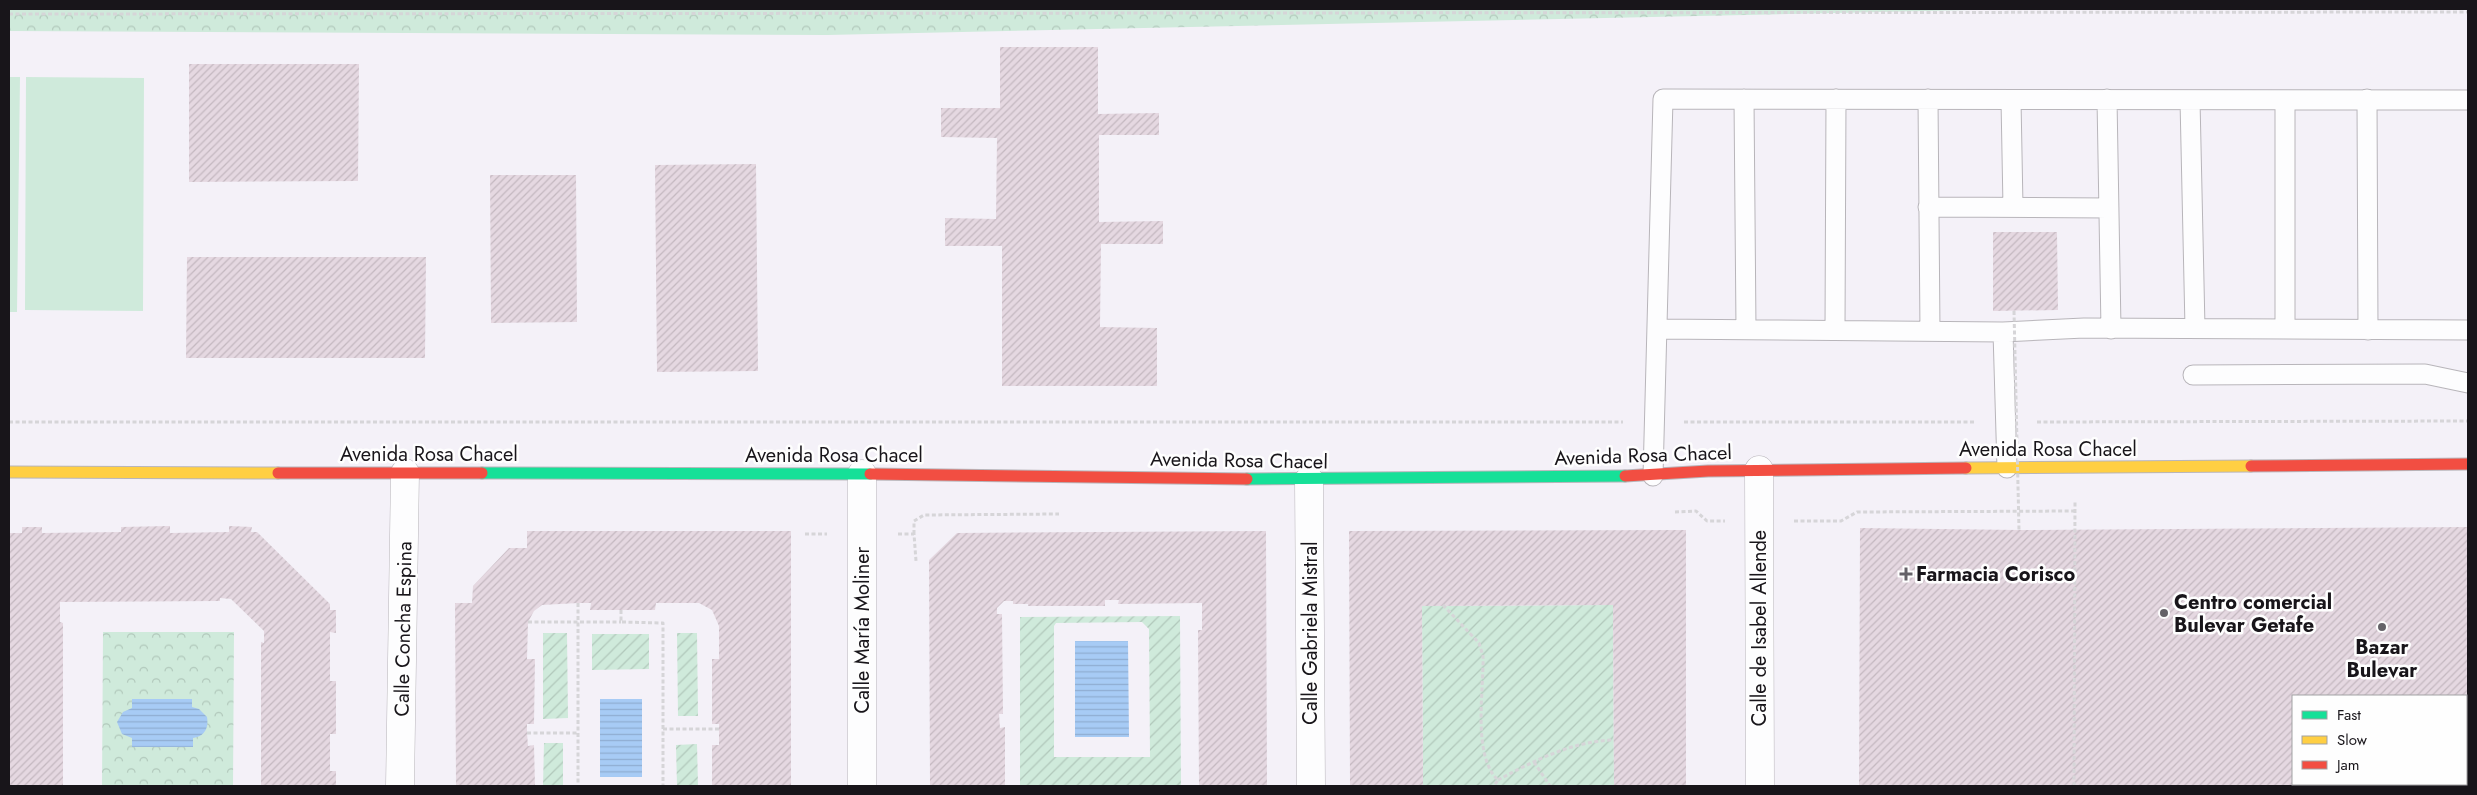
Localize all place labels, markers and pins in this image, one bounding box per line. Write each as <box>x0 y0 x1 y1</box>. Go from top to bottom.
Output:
place label: Farmacia Corisco <box>1916 560 2075 589</box>
marker: Farmacia Corisco <box>1900 568 1912 580</box>
place label: Centro comercial Bulevar Getafe <box>2174 588 2332 640</box>
marker: Centro comercial Bulevar Getafe <box>2158 607 2170 619</box>
marker: Bazar Bulevar <box>2376 621 2388 633</box>
place label: Bazar Bulevar <box>2347 633 2418 685</box>

